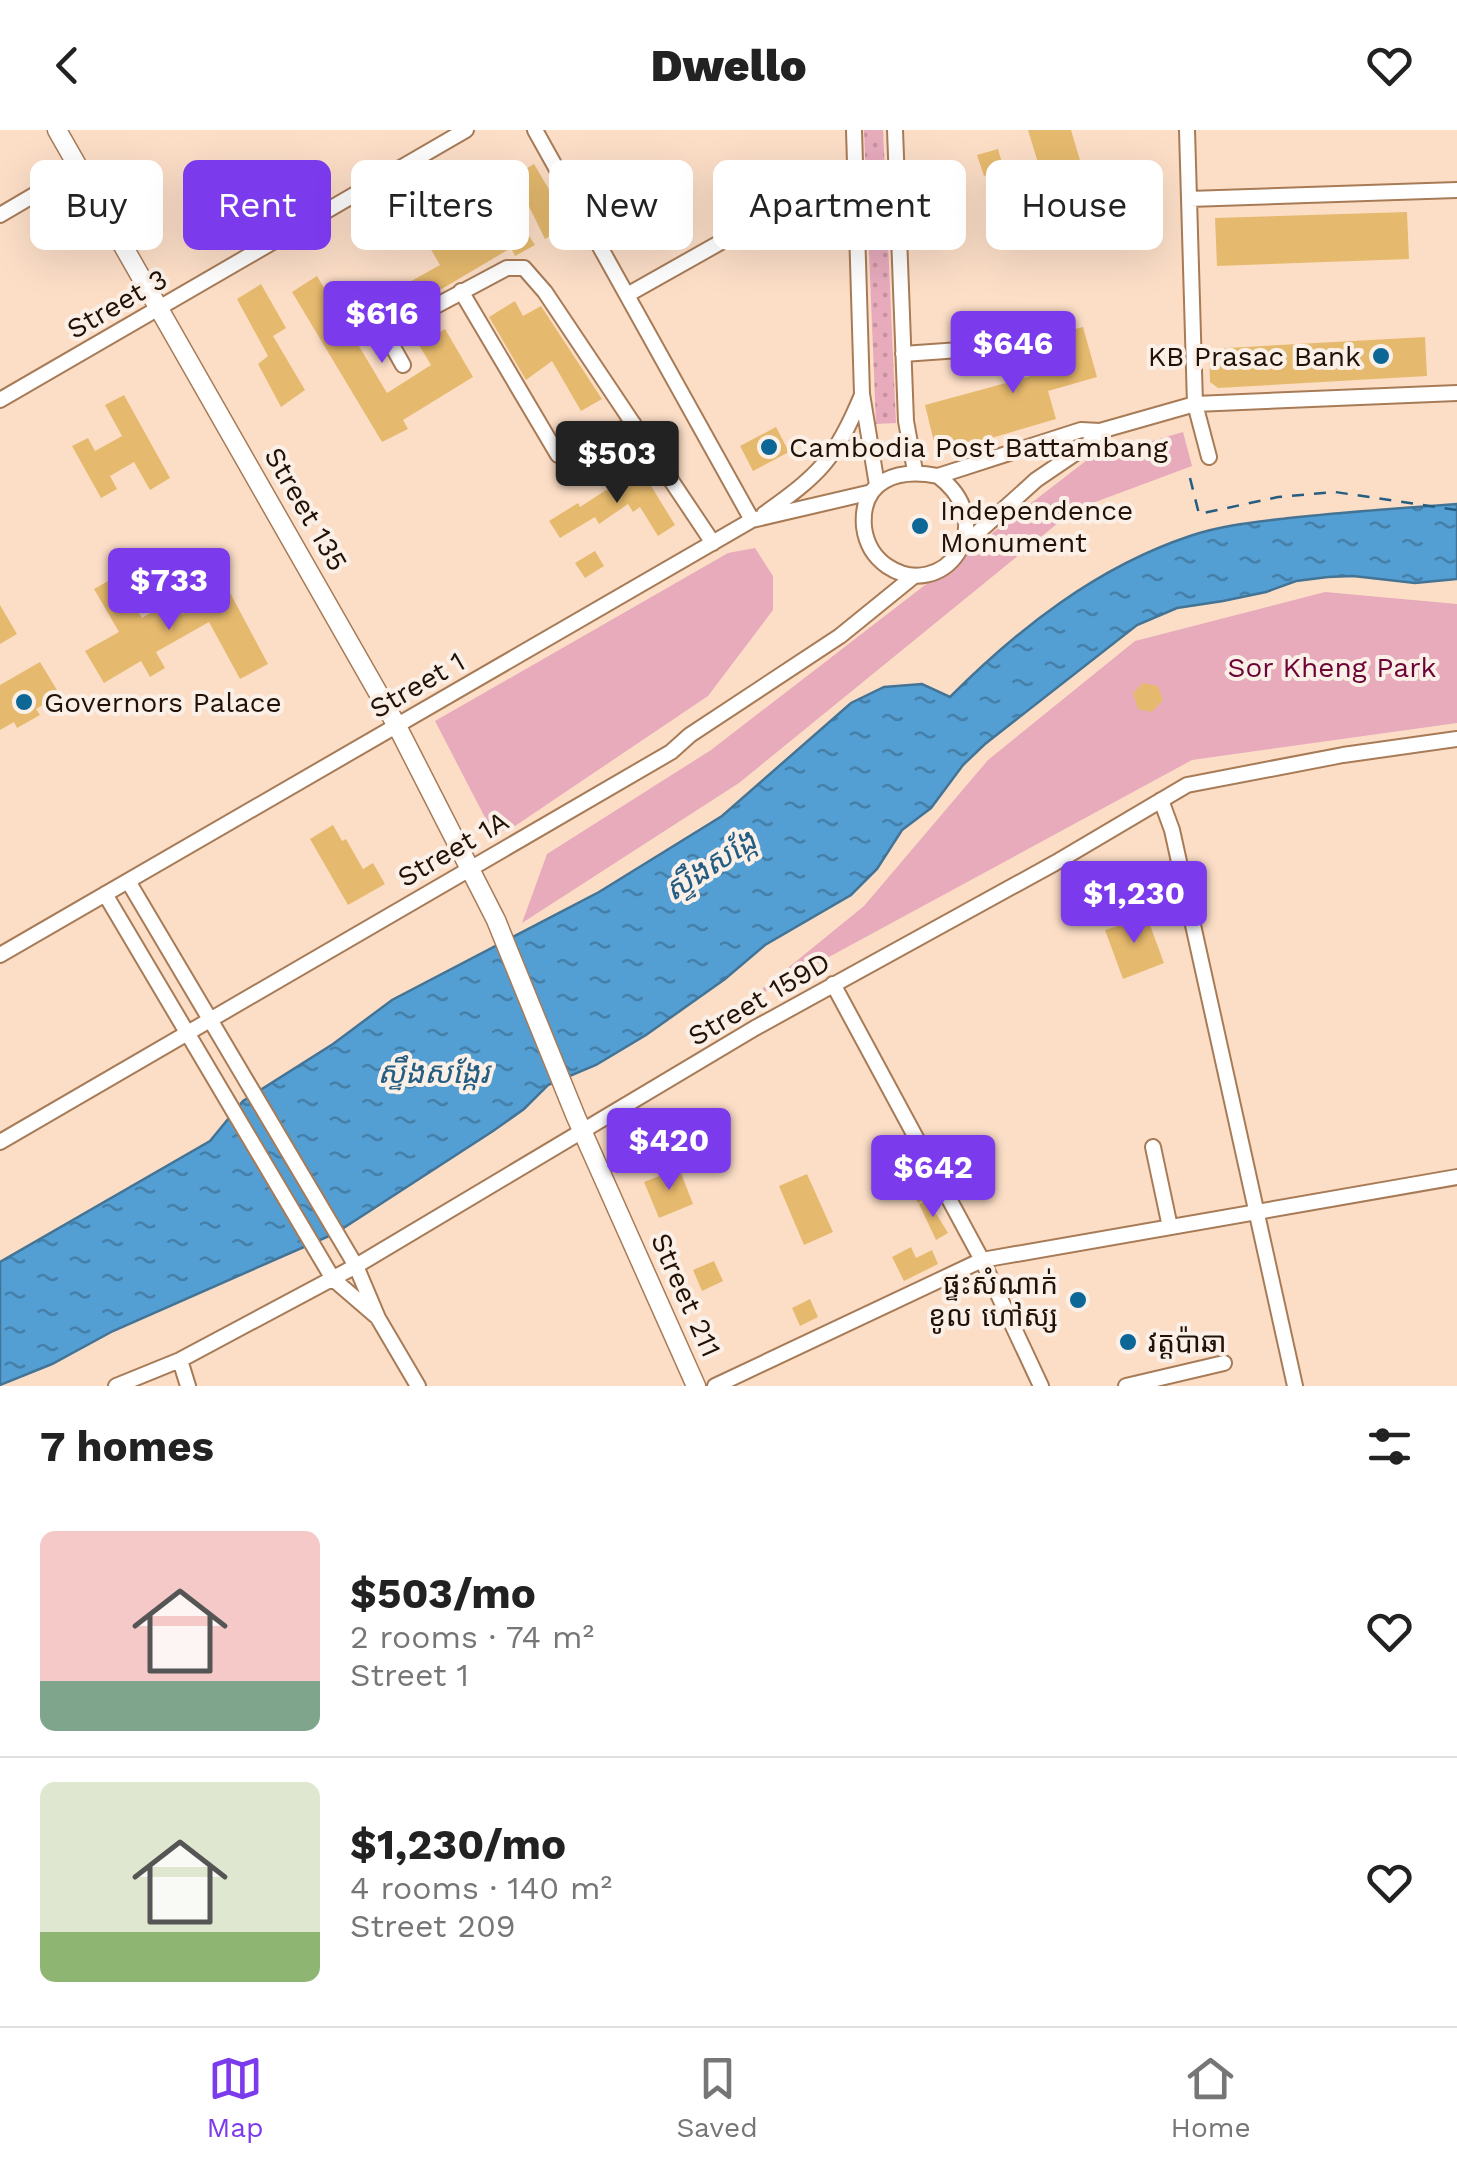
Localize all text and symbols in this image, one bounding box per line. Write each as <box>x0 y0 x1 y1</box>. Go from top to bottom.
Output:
icon: back <box>40 38 95 93</box>
icon: heart <box>1362 38 1417 93</box>
text: Dwello <box>650 39 807 92</box>
chip: Buy <box>30 160 163 250</box>
chip: Rent <box>183 160 331 250</box>
chip: Filters <box>351 160 529 250</box>
chip: New <box>549 160 693 250</box>
chip: Apartment <box>713 160 966 250</box>
chip: House <box>986 160 1163 250</box>
street label: Street 3 <box>61 262 173 346</box>
pin: $616 <box>323 281 441 366</box>
text: $616 <box>345 294 419 332</box>
pin: $646 <box>954 311 1072 396</box>
text: $646 <box>973 324 1053 362</box>
place label: KB Prasac Bank <box>1148 340 1361 373</box>
marker: KB Prasac Bank <box>1370 345 1392 367</box>
pin: $503 <box>558 421 676 506</box>
place label: Cambodia Post Battambang <box>789 431 1168 464</box>
text: $503 <box>578 434 656 472</box>
marker: Cambodia Post Battambang <box>758 436 780 458</box>
street label: Street 135 <box>258 442 354 576</box>
place label: Independence Monument <box>940 494 1133 559</box>
marker: Independence Monument <box>909 515 931 537</box>
pin: $733 <box>110 548 228 633</box>
text: $733 <box>130 561 208 599</box>
street label: Street 1 <box>364 645 470 725</box>
park label: Sor Kheng Park <box>1228 651 1437 684</box>
place label: Governors Palace <box>44 686 282 719</box>
marker: Governors Palace <box>13 691 35 713</box>
street label: Street 1A <box>392 804 514 894</box>
water label: ស្ទឹងសង្កែ <box>658 822 763 909</box>
pin: $1,230 <box>1053 861 1215 946</box>
text: $1,230 <box>1083 874 1185 912</box>
street label: Street 159D <box>682 945 836 1053</box>
water label: ស្ទឹងសង្កែរ <box>377 1055 492 1091</box>
pin: $420 <box>610 1108 728 1193</box>
text: $420 <box>629 1121 709 1159</box>
pin: $642 <box>874 1135 992 1220</box>
text: $642 <box>893 1148 973 1186</box>
street label: Street 211 <box>644 1228 728 1362</box>
place label: ផ្ទះសំណាក់ ខូល ហៅស្ស <box>928 1267 1058 1333</box>
marker: ផ្ទះសំណាក់ ខូល ហៅស្ស <box>1067 1289 1089 1311</box>
place label: វត្តប៉ាឆា <box>1148 1326 1227 1359</box>
marker: វត្តប៉ាឆា <box>1117 1331 1139 1353</box>
icon: filters <box>1362 1419 1417 1474</box>
text: 7 homes <box>40 1422 214 1471</box>
text: $503/mo <box>350 1569 536 1618</box>
icon: home <box>120 1571 240 1691</box>
icon: heart <box>1362 1604 1417 1659</box>
text: 2 rooms · 74 m² <box>350 1618 594 1656</box>
text: Street 1 <box>350 1656 469 1694</box>
text: $1,230/mo <box>350 1820 566 1869</box>
icon: home <box>120 1822 240 1942</box>
icon: heart <box>1362 1855 1417 1910</box>
text: 4 rooms · 140 m² <box>350 1869 612 1907</box>
text: Street 209 <box>350 1907 516 1945</box>
tab: Map <box>206 2051 264 2144</box>
tab: Saved <box>676 2051 758 2144</box>
tab: Home <box>1171 2051 1251 2144</box>

